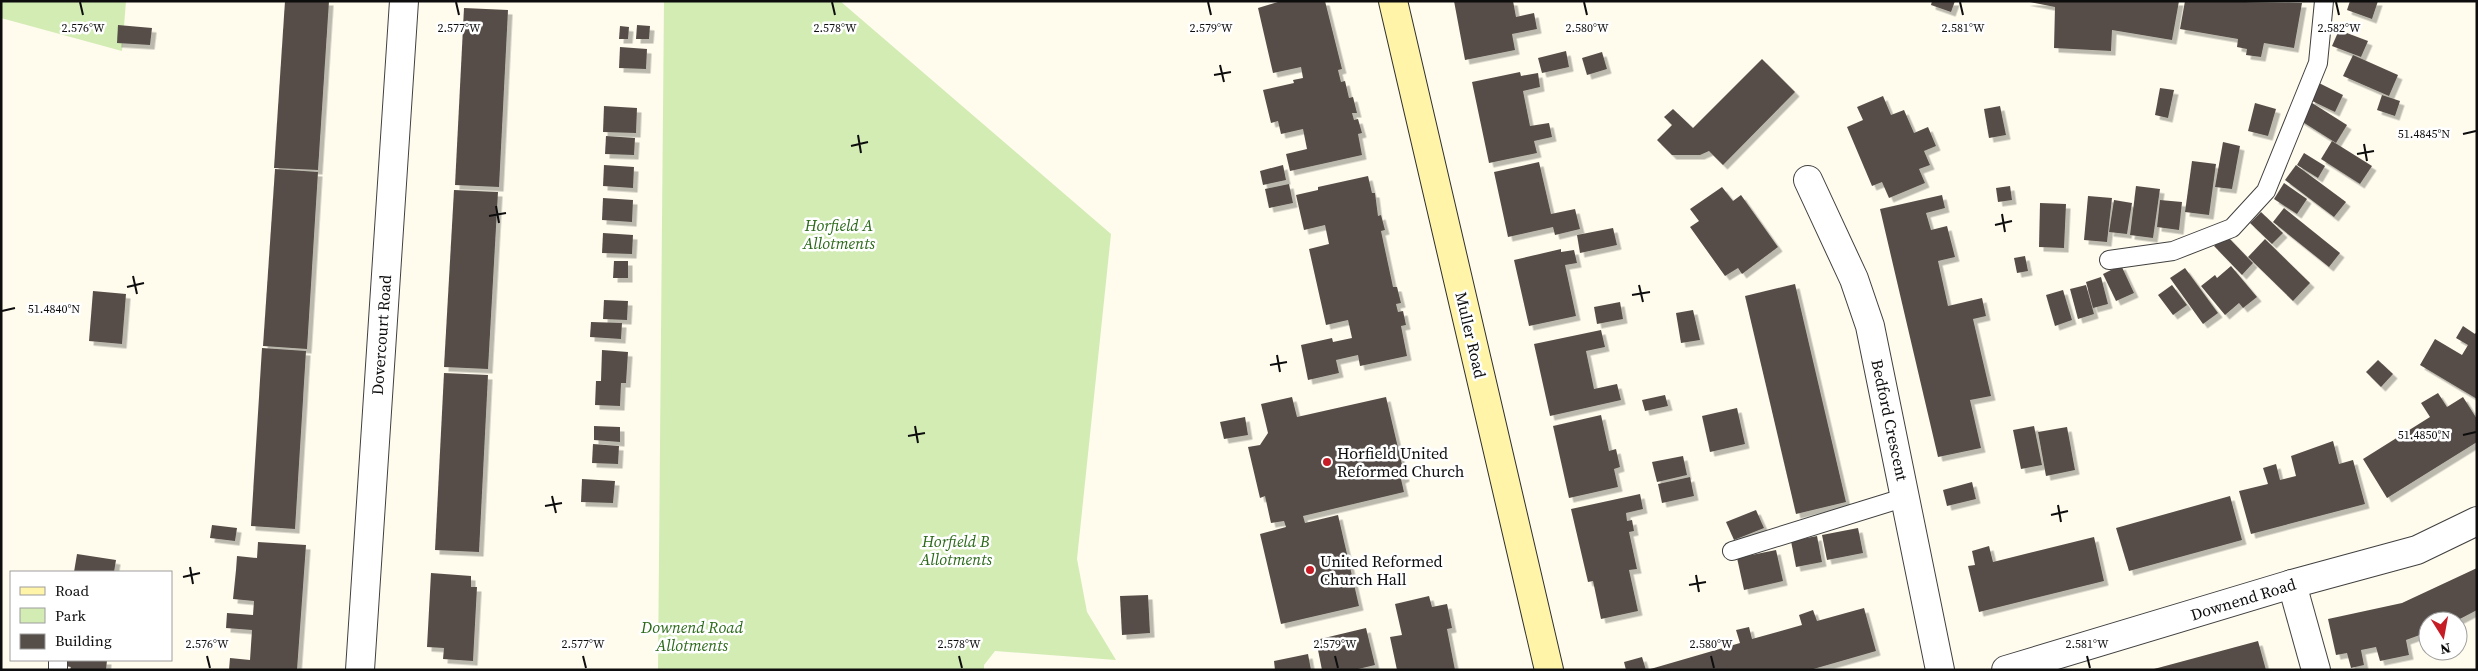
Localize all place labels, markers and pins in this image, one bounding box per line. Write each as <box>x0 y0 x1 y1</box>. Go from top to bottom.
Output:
place label: Horfield United Reformed Church <box>1337 442 1465 482</box>
marker: Horfield United Reformed Church <box>1321 456 1333 468</box>
place label: United Reformed Church Hall <box>1320 550 1443 590</box>
marker: United Reformed Church Hall <box>1304 564 1316 576</box>

